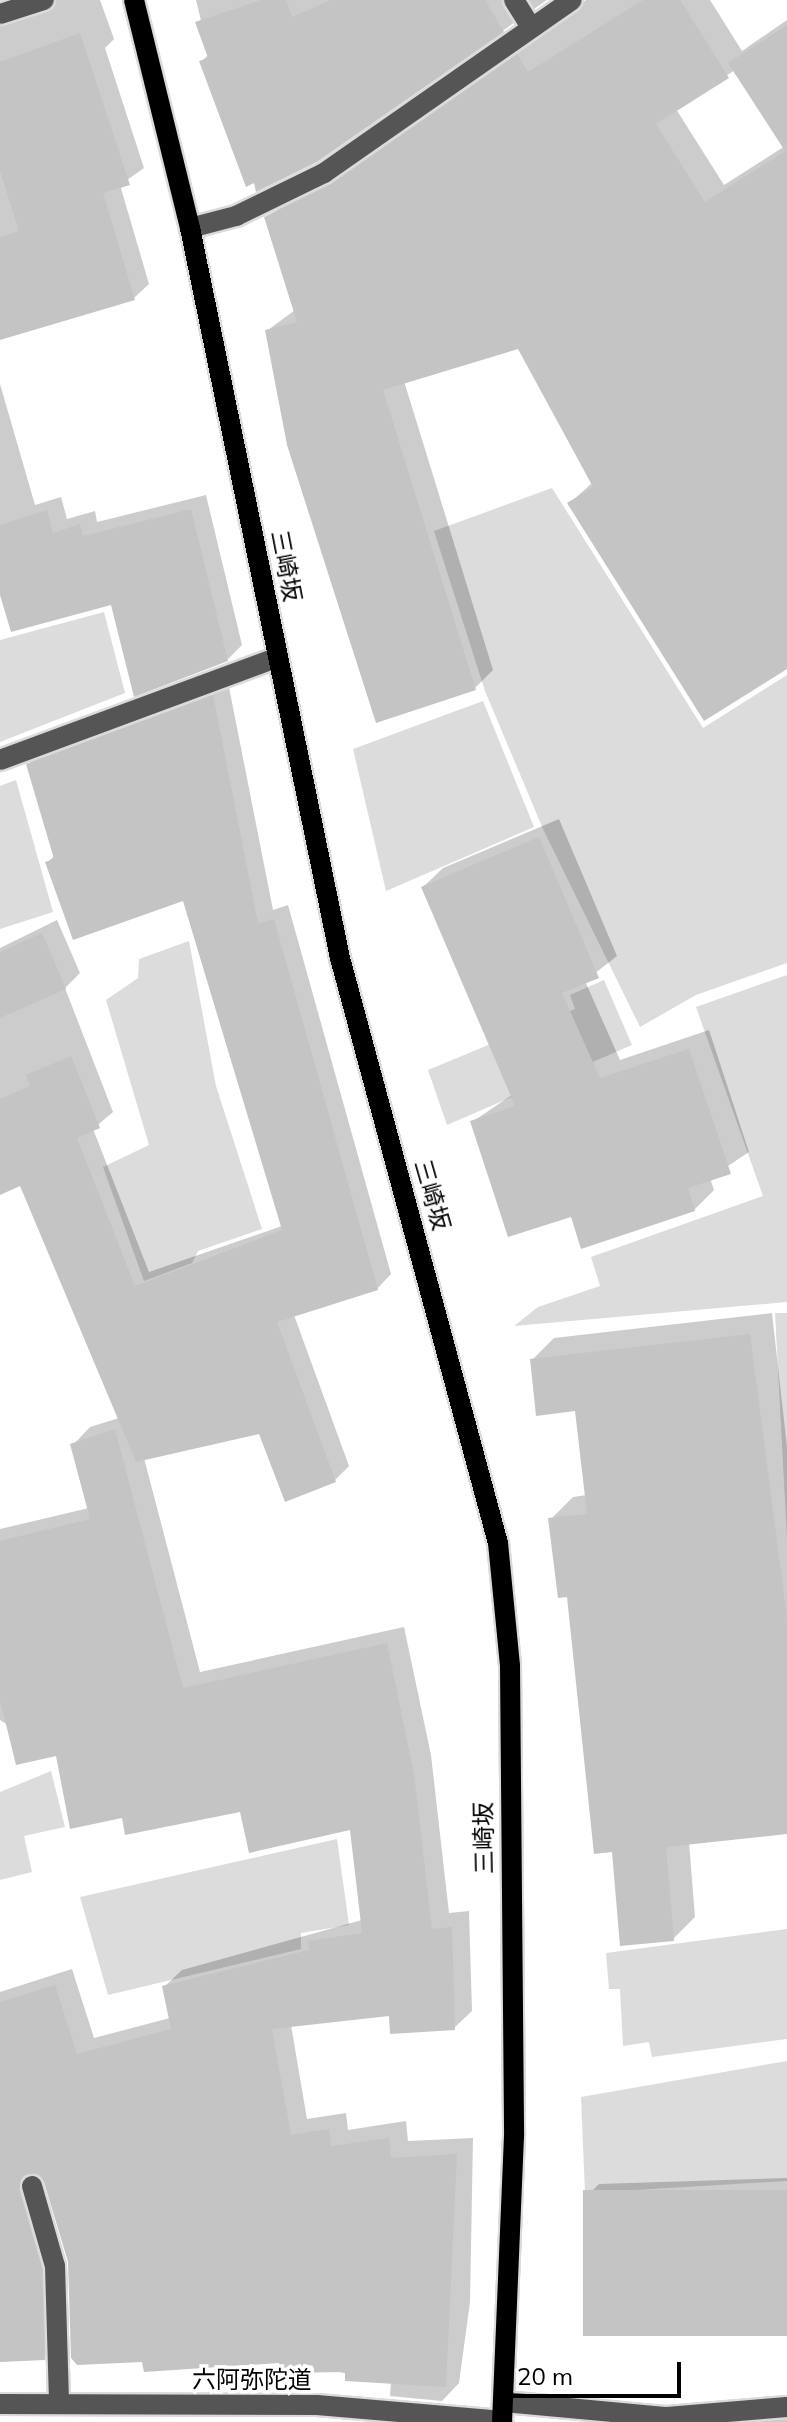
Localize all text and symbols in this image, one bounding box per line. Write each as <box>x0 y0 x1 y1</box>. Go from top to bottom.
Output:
street label: 三崎坂 <box>265 528 307 604</box>
street label: 三崎坂 <box>408 1156 456 1234</box>
street label: 三崎坂 <box>469 1802 499 1874</box>
scale bar <box>507 2346 685 2396</box>
text: 20 m <box>517 2361 573 2391</box>
street label: 六阿弥陀道 <box>192 2366 312 2394</box>

